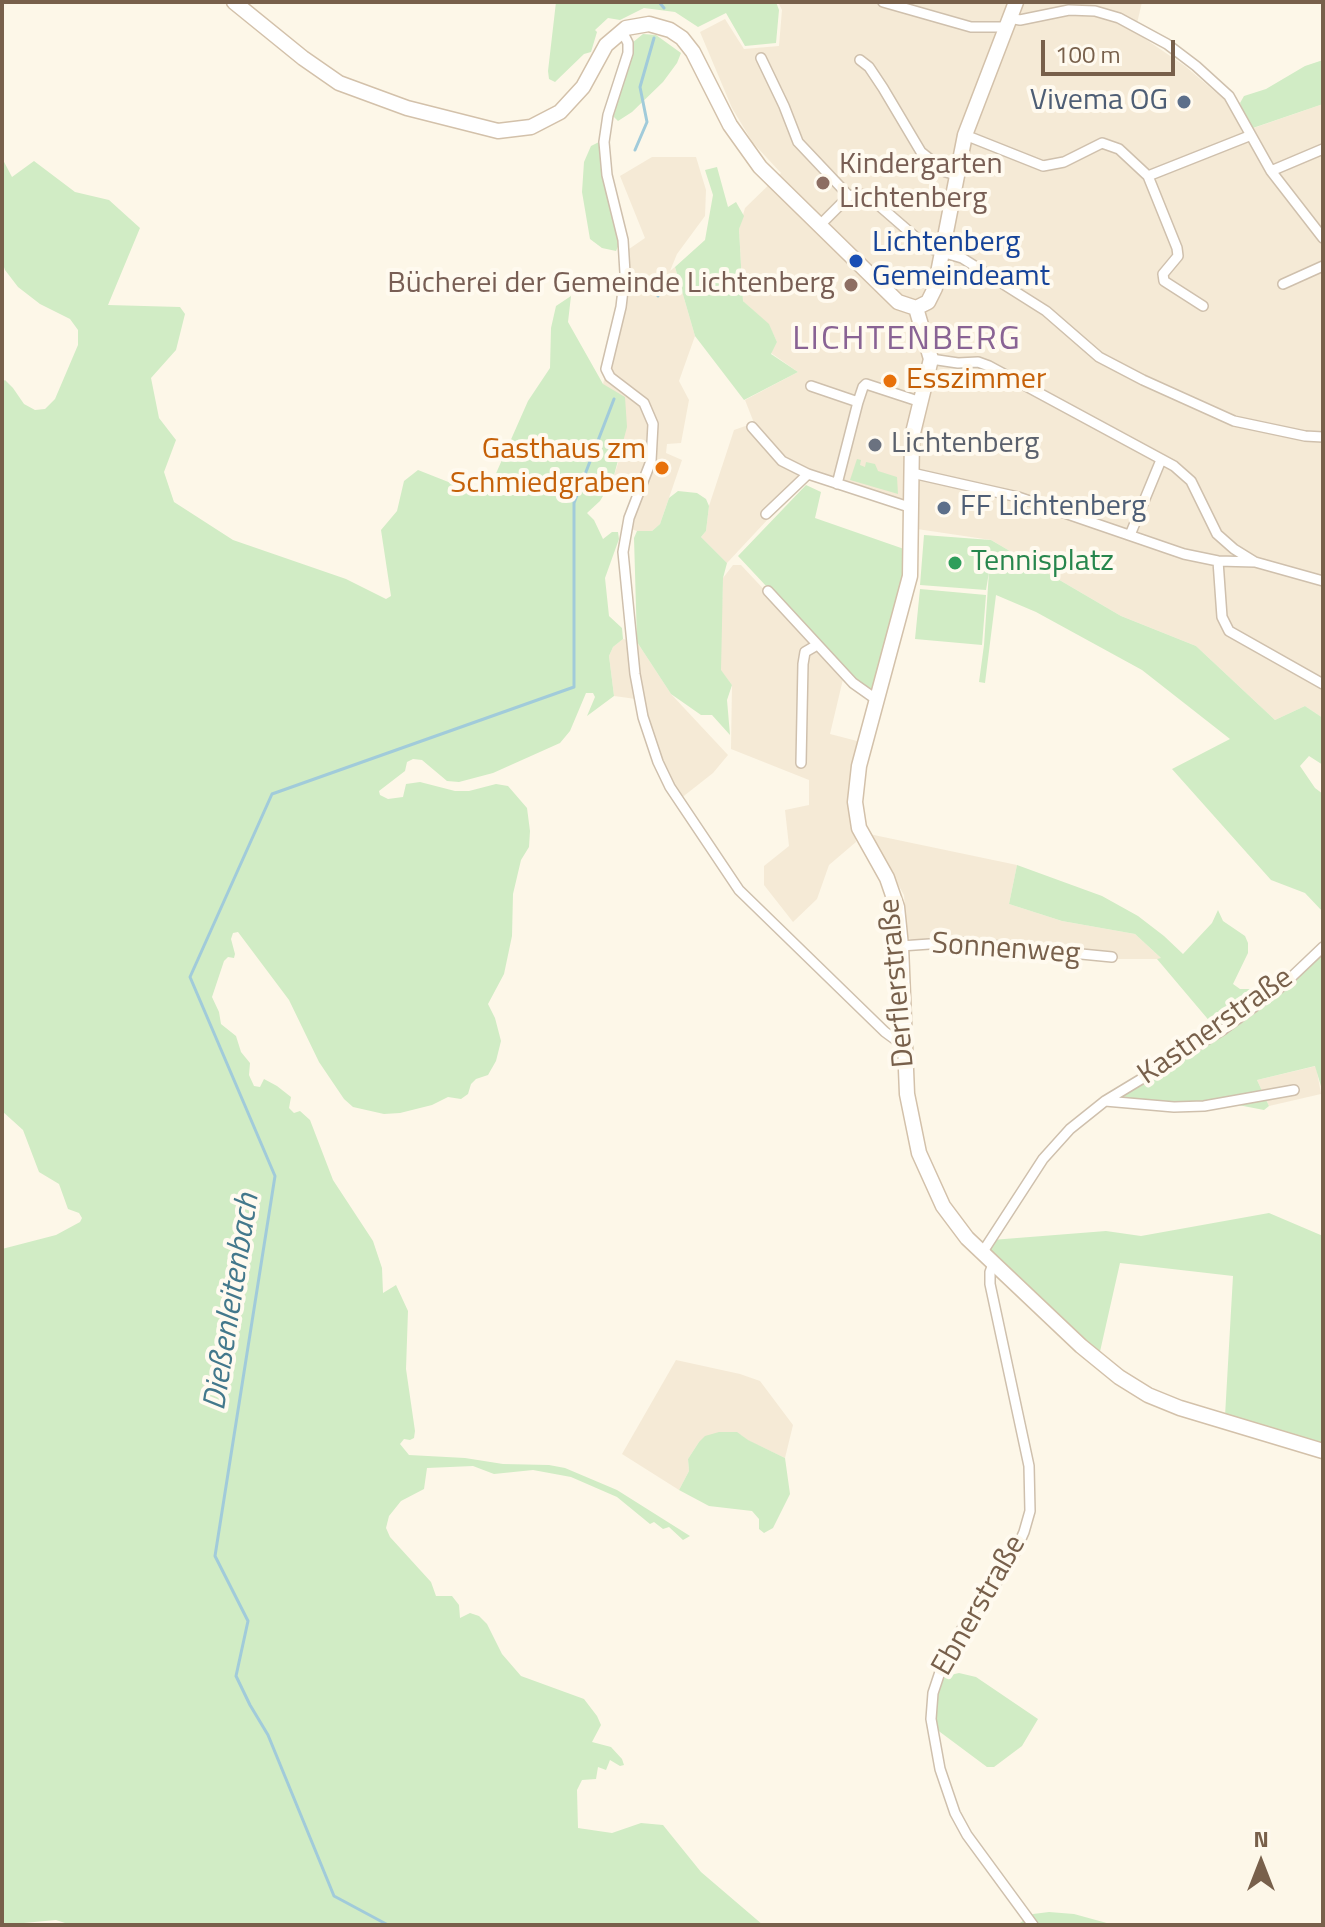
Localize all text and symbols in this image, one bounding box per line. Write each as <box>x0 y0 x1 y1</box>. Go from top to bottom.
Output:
scale bar <box>1045 24 1179 74</box>
text: 100 m <box>1055 36 1121 72</box>
place label: Vivema OG <box>1030 84 1168 120</box>
marker: Vivema OG <box>1175 93 1193 111</box>
place label: Kindergarten Lichtenberg <box>839 148 1003 218</box>
marker: Kindergarten Lichtenberg <box>814 174 832 192</box>
place label: Lichtenberg Gemeindeamt <box>872 226 1050 296</box>
marker: Lichtenberg Gemeindeamt <box>847 252 865 270</box>
place label: Bücherei der Gemeinde Lichtenberg <box>387 267 835 303</box>
marker: Bücherei der Gemeinde Lichtenberg <box>842 276 860 294</box>
district label: LICHTENBERG <box>792 321 1022 361</box>
place label: Esszimmer <box>906 363 1046 399</box>
marker: Esszimmer <box>881 372 899 390</box>
place label: Lichtenberg <box>891 427 1039 463</box>
place label: Gasthaus zm Schmiedgraben <box>450 433 646 504</box>
marker: Lichtenberg <box>866 436 884 454</box>
marker: Gasthaus zm Schmiedgraben <box>653 459 671 477</box>
place label: FF Lichtenberg <box>960 490 1147 526</box>
marker: FF Lichtenberg <box>935 499 953 517</box>
place label: Tennisplatz <box>971 545 1114 581</box>
marker: Tennisplatz <box>946 554 964 572</box>
street label: Derflerstraße <box>873 897 923 1069</box>
street label: Sonnenweg <box>931 927 1081 973</box>
street label: Kastnerstraße <box>1132 960 1300 1094</box>
water label: Dießenleitenbach <box>197 1191 269 1413</box>
street label: Ebnerstraße <box>925 1529 1035 1683</box>
text: N <box>1253 1822 1269 1856</box>
north arrow <box>1221 1823 1301 1903</box>

